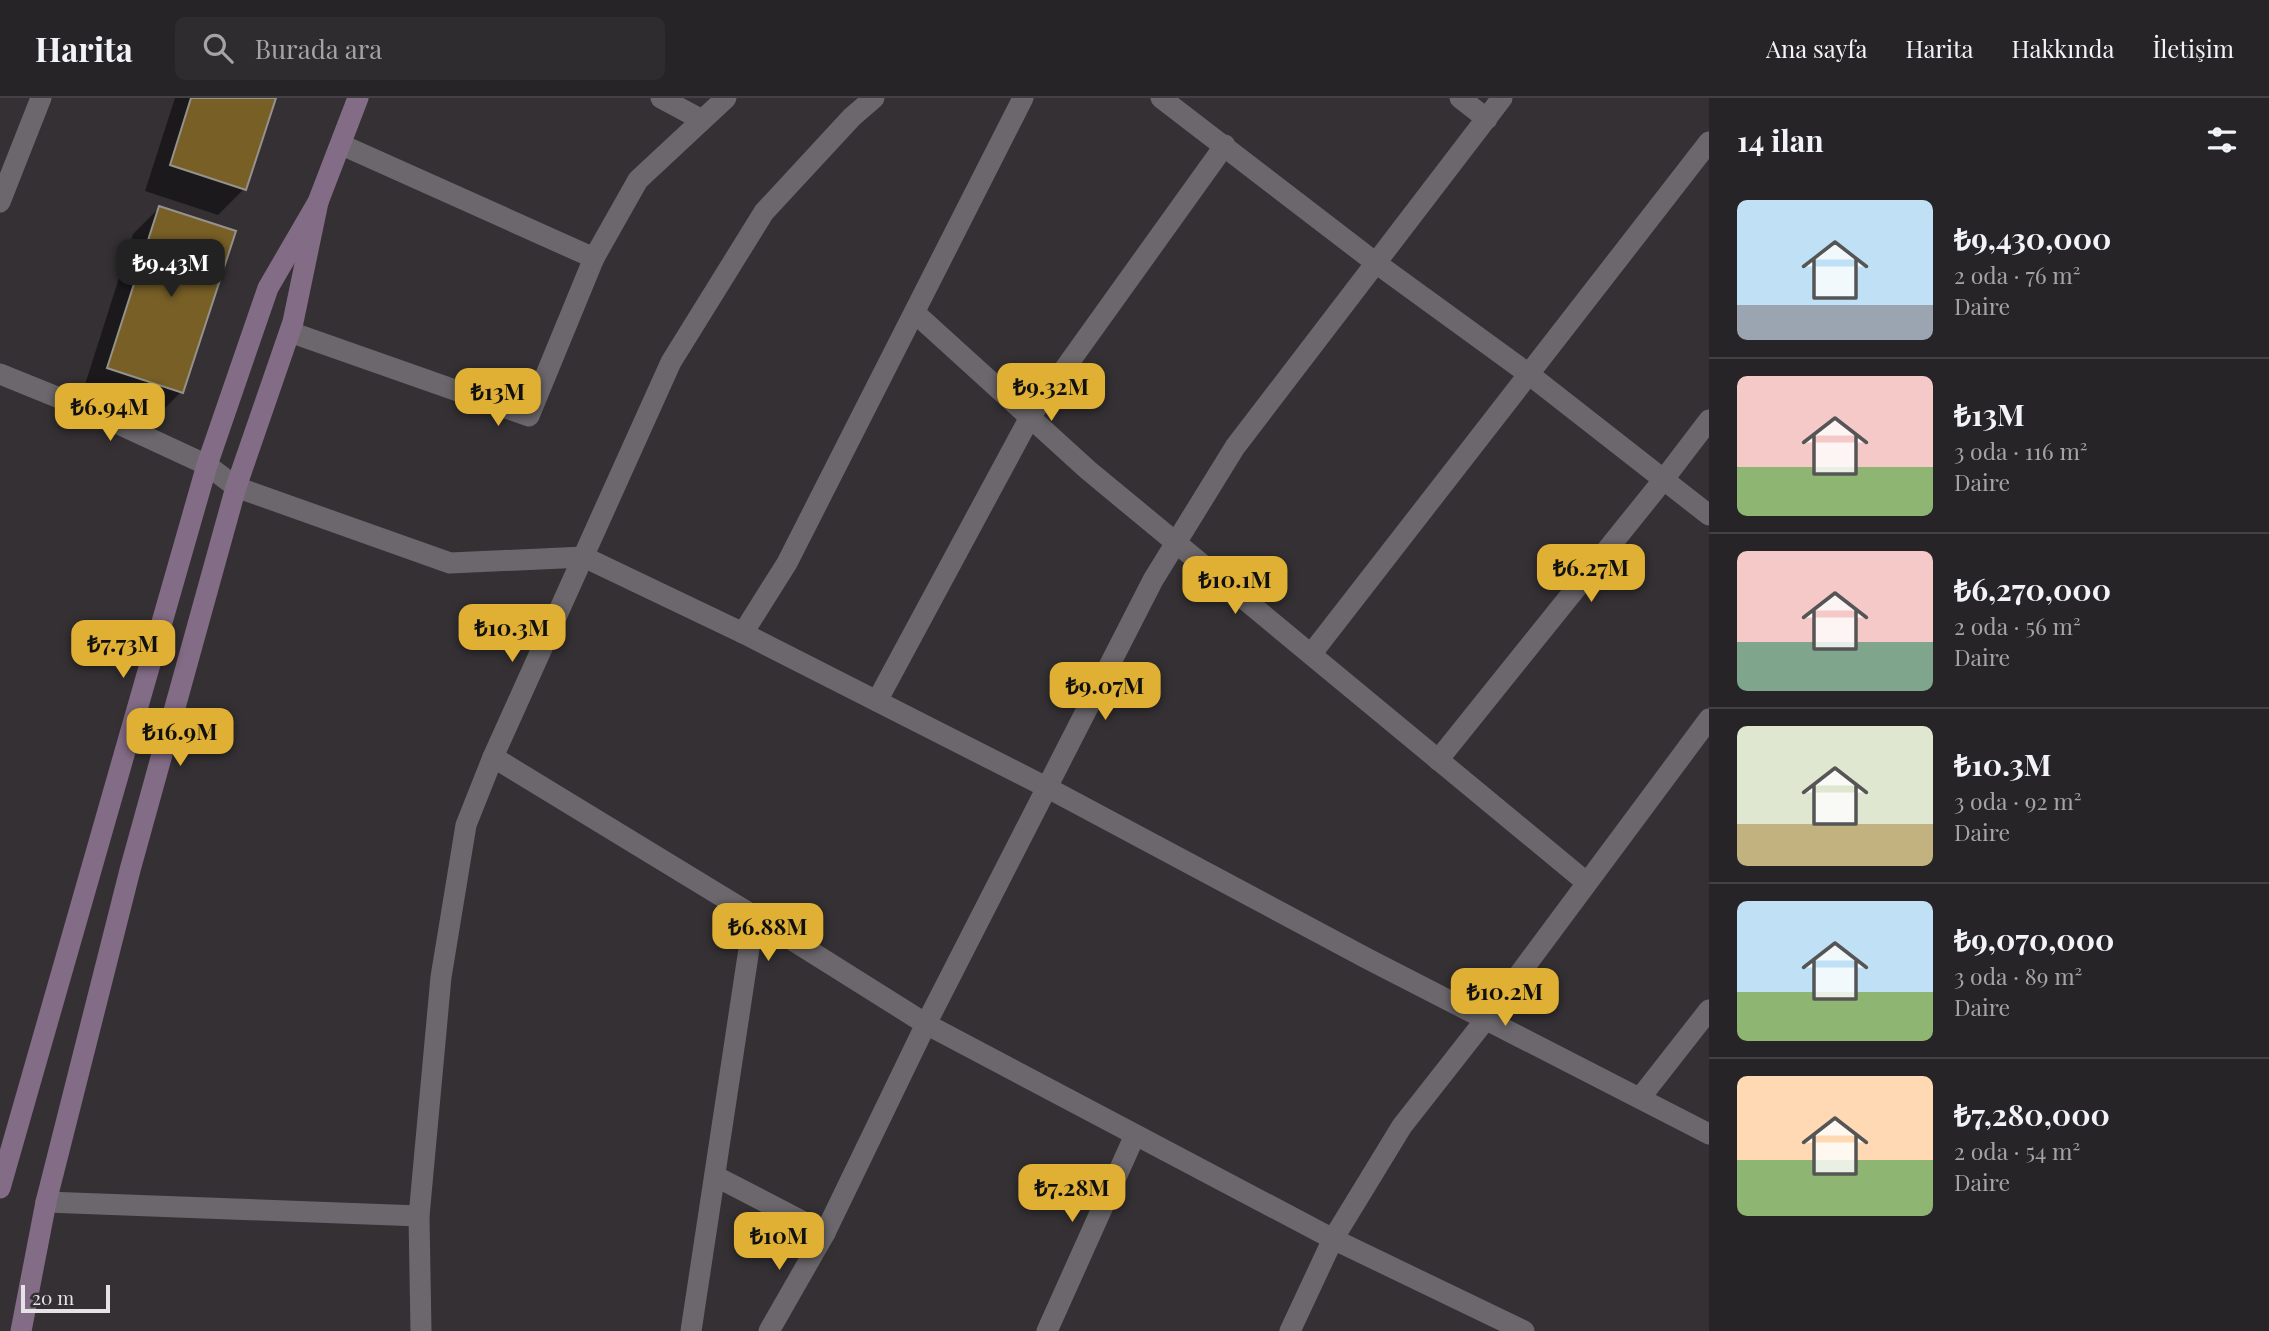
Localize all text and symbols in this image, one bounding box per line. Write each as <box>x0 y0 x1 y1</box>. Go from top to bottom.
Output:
search box <box>175 17 665 80</box>
text: Harita <box>35 26 133 70</box>
icon: search <box>199 29 237 67</box>
text: Burada ara <box>255 31 382 66</box>
text: Ana sayfa <box>1766 32 1867 64</box>
text: Harita <box>1905 32 1974 64</box>
text: Hakkında <box>2012 32 2114 64</box>
text: İletişim <box>2152 32 2234 64</box>
text: 14 ilan <box>1737 120 1824 160</box>
icon: filters <box>2203 121 2241 159</box>
text: ₺9,430,000 <box>1954 218 2111 258</box>
icon: home <box>1793 228 1877 312</box>
pin: ₺9.43M <box>114 240 228 299</box>
text: ₺9.43M <box>133 246 209 277</box>
text: 2 oda · 76 m² <box>1954 259 2081 290</box>
text: Daire <box>1954 290 2010 321</box>
pin: ₺9.32M <box>994 364 1108 423</box>
pin: ₺13M <box>457 368 539 428</box>
text: ₺9.32M <box>1013 370 1089 401</box>
text: ₺13M <box>471 375 525 406</box>
pin: ₺6.94M <box>53 384 167 443</box>
text: ₺6.94M <box>71 390 149 421</box>
text: ₺13M <box>1954 394 2025 434</box>
icon: home <box>1793 404 1877 488</box>
text: 3 oda · 116 m² <box>1954 435 2088 466</box>
text: Daire <box>1954 466 2010 497</box>
pin: ₺6.27M <box>1534 545 1648 604</box>
text: ₺6.27M <box>1553 551 1629 582</box>
pin: ₺10.1M <box>1178 556 1292 616</box>
text: ₺10.1M <box>1198 563 1272 594</box>
text: ₺6,270,000 <box>1954 569 2111 609</box>
icon: home <box>1793 579 1877 663</box>
pin: ₺10.3M <box>455 604 569 664</box>
text: 2 oda · 56 m² <box>1954 610 2081 641</box>
text: ₺10.3M <box>475 611 549 642</box>
pin: ₺7.73M <box>66 620 180 680</box>
text: ₺7.73M <box>87 627 159 658</box>
text: Daire <box>1954 641 2010 672</box>
pin: ₺9.07M <box>1048 662 1162 722</box>
text: ₺9.07M <box>1066 669 1144 700</box>
pin: ₺16.9M <box>123 708 237 768</box>
text: ₺16.9M <box>143 715 217 746</box>
text: ₺10.3M <box>1954 744 2052 784</box>
icon: home <box>1793 754 1877 838</box>
text: 3 oda · 92 m² <box>1954 785 2081 816</box>
text: Daire <box>1954 816 2010 847</box>
pin: ₺6.88M <box>711 904 825 963</box>
text: ₺6.88M <box>728 910 808 941</box>
text: ₺9,070,000 <box>1954 919 2114 959</box>
icon: home <box>1793 929 1877 1013</box>
text: 3 oda · 89 m² <box>1954 960 2082 991</box>
pin: ₺10.2M <box>1448 968 1562 1028</box>
text: ₺10.2M <box>1467 975 1543 1006</box>
text: Daire <box>1954 991 2010 1022</box>
text: ₺7,280,000 <box>1954 1094 2110 1134</box>
icon: home <box>1793 1104 1877 1188</box>
text: 2 oda · 54 m² <box>1954 1135 2080 1166</box>
pin: ₺7.28M <box>1015 1164 1129 1224</box>
text: Daire <box>1954 1166 2010 1197</box>
text: ₺7.28M <box>1034 1171 1110 1202</box>
pin: ₺10M <box>738 1212 820 1272</box>
text: ₺10M <box>750 1219 808 1250</box>
scale bar <box>21 1282 110 1314</box>
text: 20 m <box>32 1284 74 1310</box>

